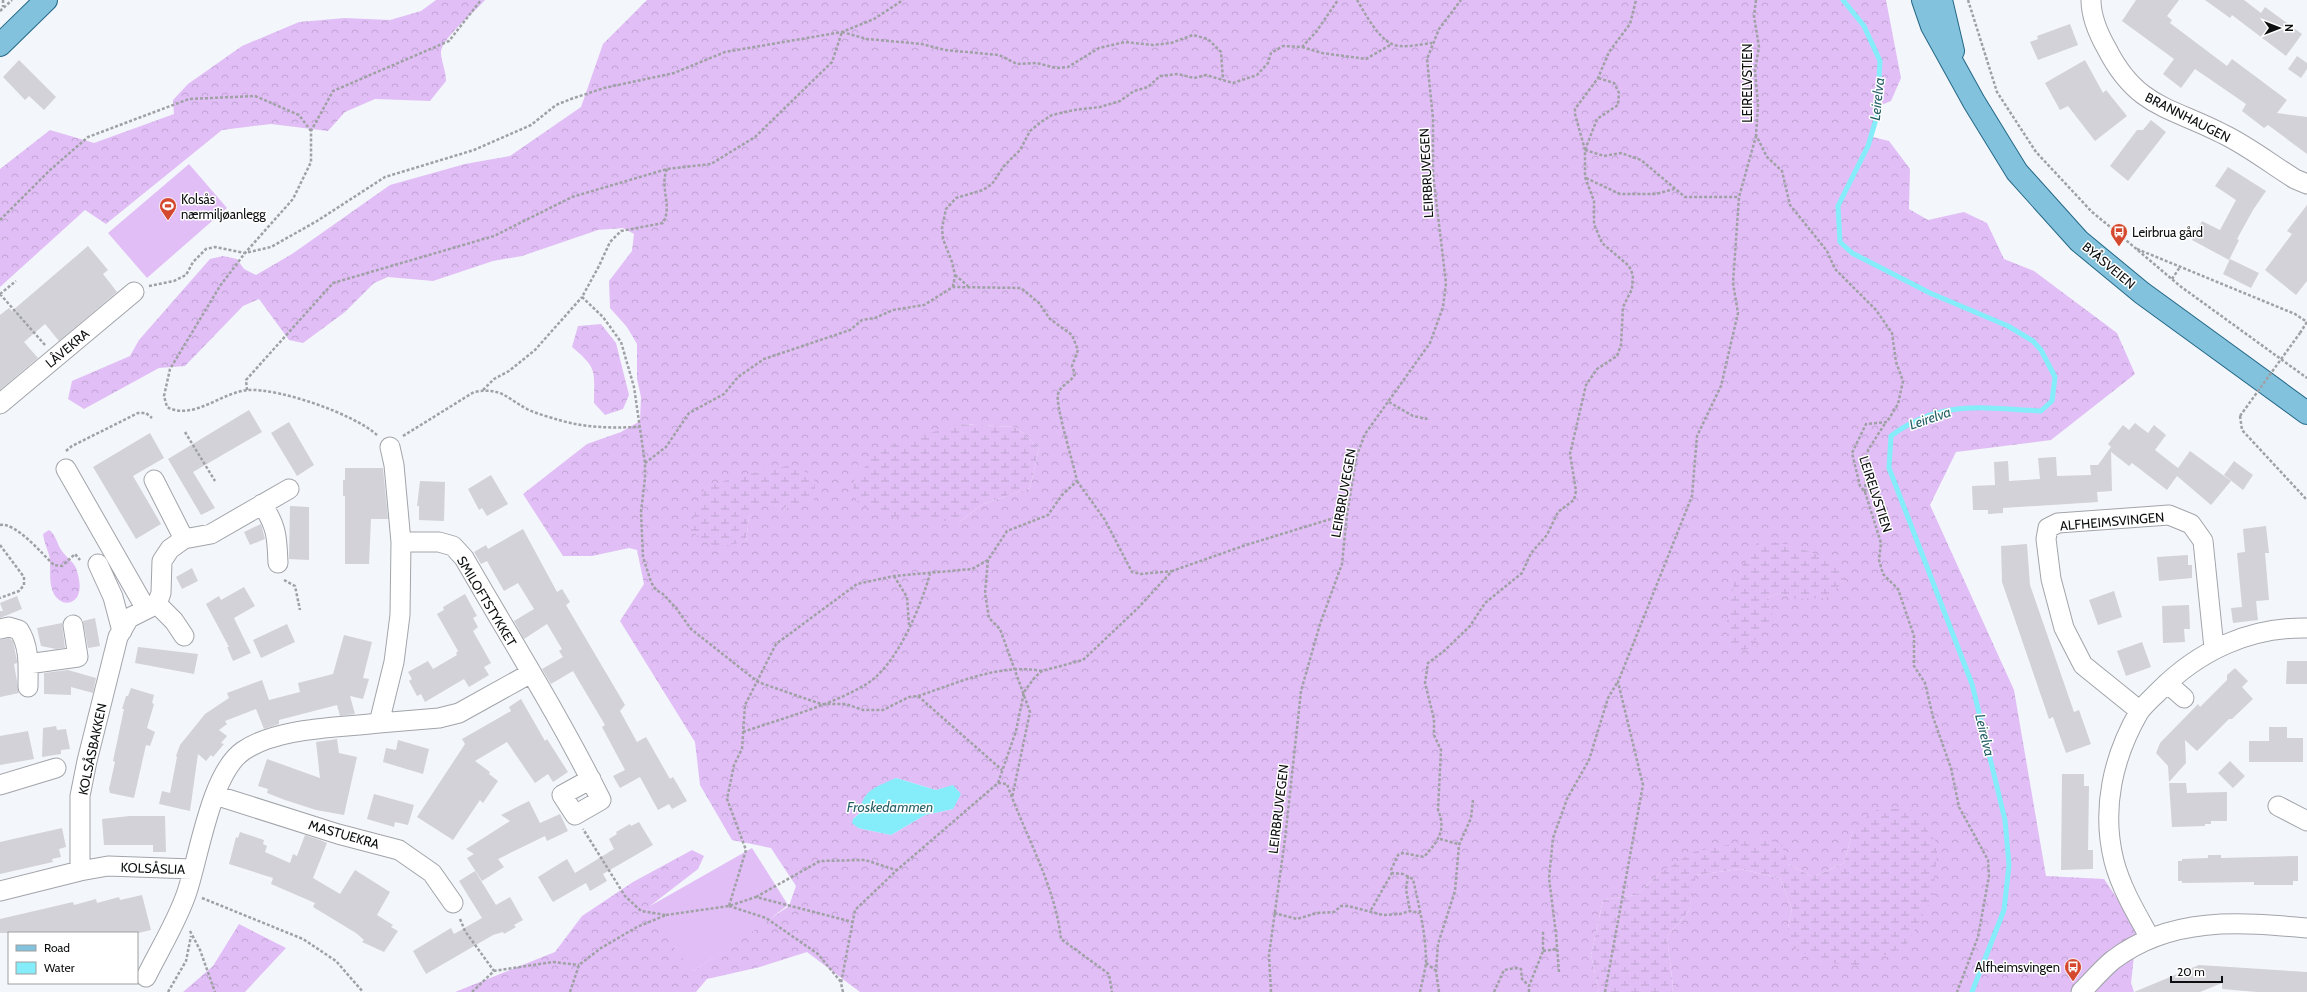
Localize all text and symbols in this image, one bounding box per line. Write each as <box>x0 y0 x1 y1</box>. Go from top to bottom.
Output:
north arrow <box>2259 8 2299 48</box>
text: N <box>2282 24 2296 32</box>
street label: LEIRELVSTIEN <box>1739 43 1755 123</box>
water label: Leirelva <box>1866 77 1888 121</box>
street label: BRANNHAUGEN <box>2143 89 2233 145</box>
street label: LEIRBRUVEGEN <box>1416 128 1436 218</box>
place label: Kolsås nærmiljøanlegg <box>181 191 266 223</box>
sports icon: Kolsås nærmiljøanlegg <box>158 196 178 221</box>
bus stop icon: Leirbrua gård <box>2109 222 2129 247</box>
place label: Leirbrua gård <box>2132 224 2203 240</box>
street label: BYÅSVEIEN <box>2079 237 2139 292</box>
street label: LÅVEKRA <box>41 324 92 371</box>
water label: Leirelva <box>1907 402 1953 434</box>
street label: LEIRBRUVEGEN <box>1327 447 1359 539</box>
street label: LEIRELVSTIEN <box>1856 454 1896 534</box>
street label: ALFHEIMSVINGEN <box>2059 508 2165 534</box>
street label: SMILOFTSTYKKET <box>454 553 520 649</box>
street label: KOLSÅSBAKKEN <box>73 701 110 796</box>
water label: Leirelva <box>1971 712 1999 758</box>
street label: LEIRBRUVEGEN <box>1265 763 1291 855</box>
water label: Froskedammen <box>847 798 933 816</box>
street label: MASTUEKRA <box>307 816 381 852</box>
street label: KOLSÅSLIA <box>120 858 186 877</box>
legend <box>8 932 138 984</box>
text: Road <box>44 940 70 955</box>
bus stop icon: Alfheimsvingen <box>2063 957 2083 982</box>
scale bar <box>2171 958 2222 984</box>
place label: Alfheimsvingen <box>1975 959 2060 975</box>
text: Water <box>44 960 75 975</box>
text: 20 m <box>2177 964 2205 979</box>

